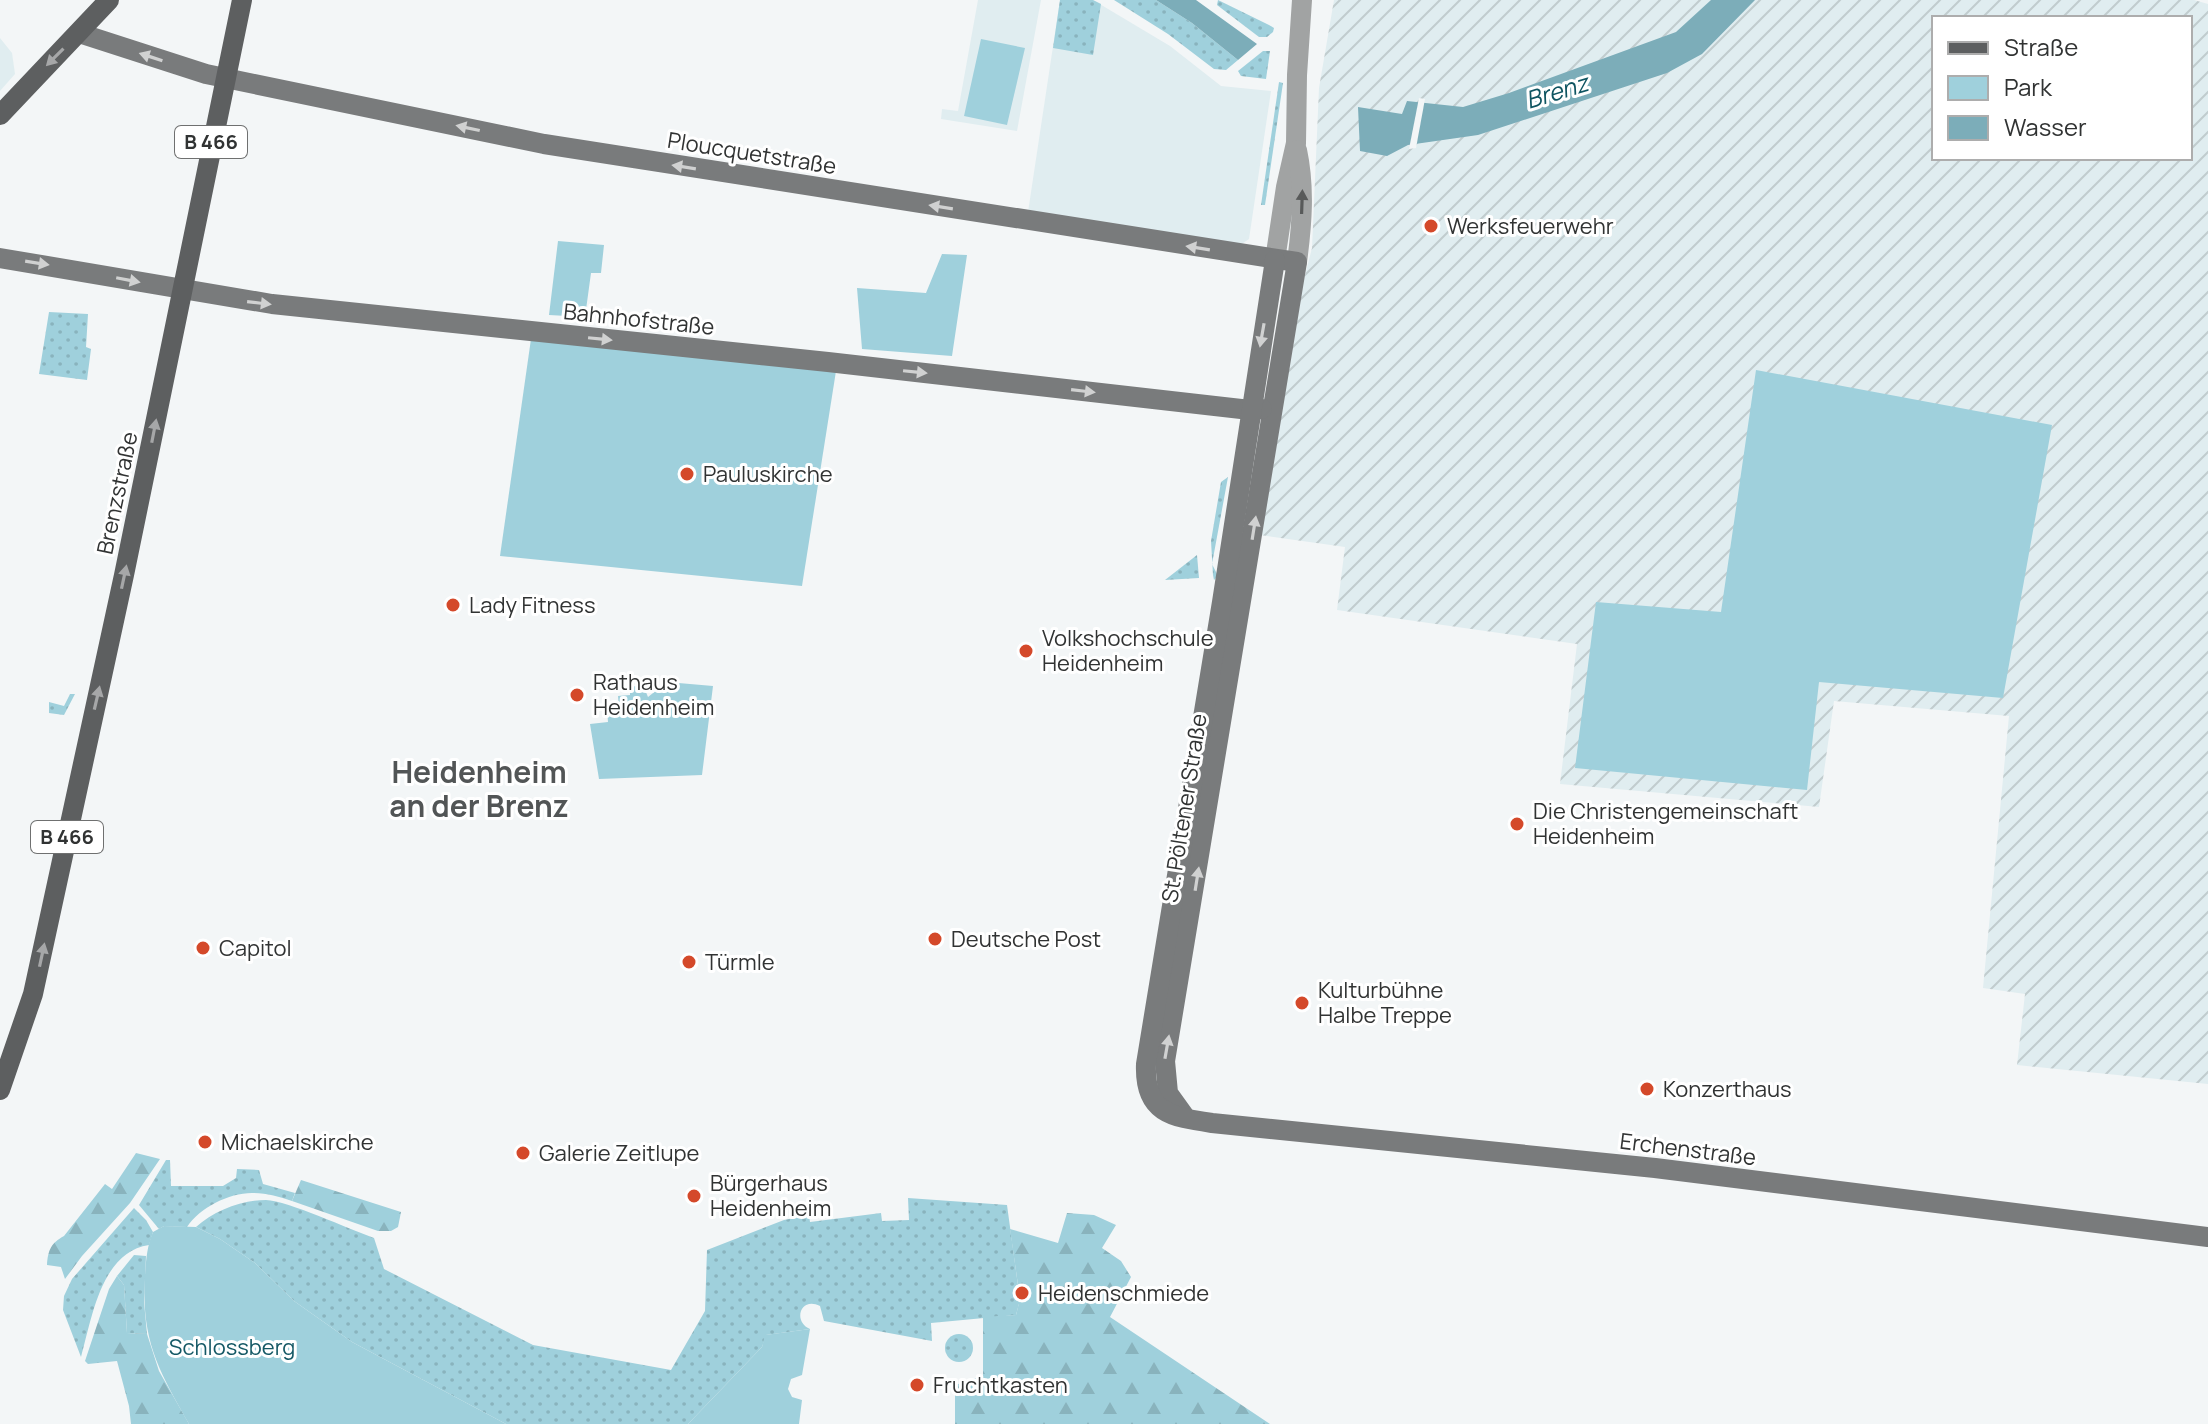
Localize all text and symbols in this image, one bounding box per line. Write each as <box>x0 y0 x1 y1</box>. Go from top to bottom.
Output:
legend <box>1932 16 2192 160</box>
text: Straße <box>2004 30 2078 63</box>
one-way arrow <box>46 47 65 66</box>
one-way arrow <box>139 50 163 62</box>
water label: Brenz <box>1521 65 1594 116</box>
text: Park <box>2004 70 2053 103</box>
text: Wasser <box>2004 110 2087 143</box>
one-way arrow <box>456 121 481 134</box>
street label: Ploucquetstraße <box>665 125 839 181</box>
road number: B 466 <box>175 126 247 158</box>
one-way arrow <box>671 160 696 173</box>
one-way arrow <box>1296 189 1309 214</box>
one-way arrow <box>928 200 953 213</box>
place label: Werksfeuerwehr <box>1447 211 1614 241</box>
marker: Werksfeuerwehr <box>1422 217 1440 235</box>
one-way arrow <box>1185 241 1210 253</box>
one-way arrow <box>25 257 50 270</box>
one-way arrow <box>116 274 141 287</box>
street label: Bahnhofstraße <box>562 296 716 342</box>
one-way arrow <box>247 297 272 310</box>
one-way arrow <box>1256 323 1268 348</box>
one-way arrow <box>588 333 613 346</box>
one-way arrow <box>903 366 928 379</box>
one-way arrow <box>1071 385 1096 398</box>
one-way arrow <box>149 418 161 443</box>
street label: Brenzstraße <box>89 429 145 557</box>
place label: Pauluskirche <box>703 459 833 489</box>
marker: Pauluskirche <box>678 465 696 483</box>
one-way arrow <box>1248 515 1260 540</box>
one-way arrow <box>118 565 131 590</box>
place label: Lady Fitness <box>469 590 595 620</box>
marker: Lady Fitness <box>444 596 462 614</box>
place label: Volkshochschule Heidenheim <box>1042 623 1214 678</box>
marker: Volkshochschule Heidenheim <box>1017 642 1035 660</box>
place label: Rathaus Heidenheim <box>593 667 714 722</box>
one-way arrow <box>92 685 104 710</box>
marker: Rathaus Heidenheim <box>568 686 586 704</box>
street label: St. Pöltener Straße <box>1154 711 1214 905</box>
district label: Heidenheim an der Brenz <box>389 751 569 826</box>
place label: Die Christengemeinschaft Heidenheim <box>1533 796 1799 851</box>
marker: Die Christengemeinschaft Heidenheim <box>1508 815 1526 833</box>
road number: B 466 <box>31 821 103 853</box>
one-way arrow <box>1191 866 1203 891</box>
place label: Deutsche Post <box>951 924 1101 954</box>
marker: Deutsche Post <box>926 930 944 948</box>
place label: Capitol <box>219 933 292 963</box>
marker: Capitol <box>194 939 212 957</box>
one-way arrow <box>36 942 49 967</box>
place label: Türmle <box>705 947 775 977</box>
marker: Türmle <box>680 953 698 971</box>
place label: Kulturbühne Halbe Treppe <box>1318 975 1452 1030</box>
marker: Kulturbühne Halbe Treppe <box>1293 994 1311 1012</box>
one-way arrow <box>1162 1034 1174 1059</box>
place label: Konzerthaus <box>1663 1074 1792 1104</box>
marker: Konzerthaus <box>1638 1080 1656 1098</box>
street label: Erchenstraße <box>1618 1126 1758 1172</box>
place label: Michaelskirche <box>221 1127 374 1157</box>
marker: Michaelskirche <box>196 1133 214 1151</box>
place label: Galerie Zeitlupe <box>539 1138 700 1168</box>
marker: Galerie Zeitlupe <box>514 1144 532 1162</box>
place label: Bürgerhaus Heidenheim <box>710 1168 831 1223</box>
marker: Bürgerhaus Heidenheim <box>685 1187 703 1205</box>
place label: Heidenschmiede <box>1038 1278 1209 1308</box>
marker: Heidenschmiede <box>1013 1284 1031 1302</box>
park label: Schlossberg <box>169 1332 295 1362</box>
place label: Fruchtkasten <box>933 1370 1068 1400</box>
marker: Fruchtkasten <box>908 1376 926 1394</box>

